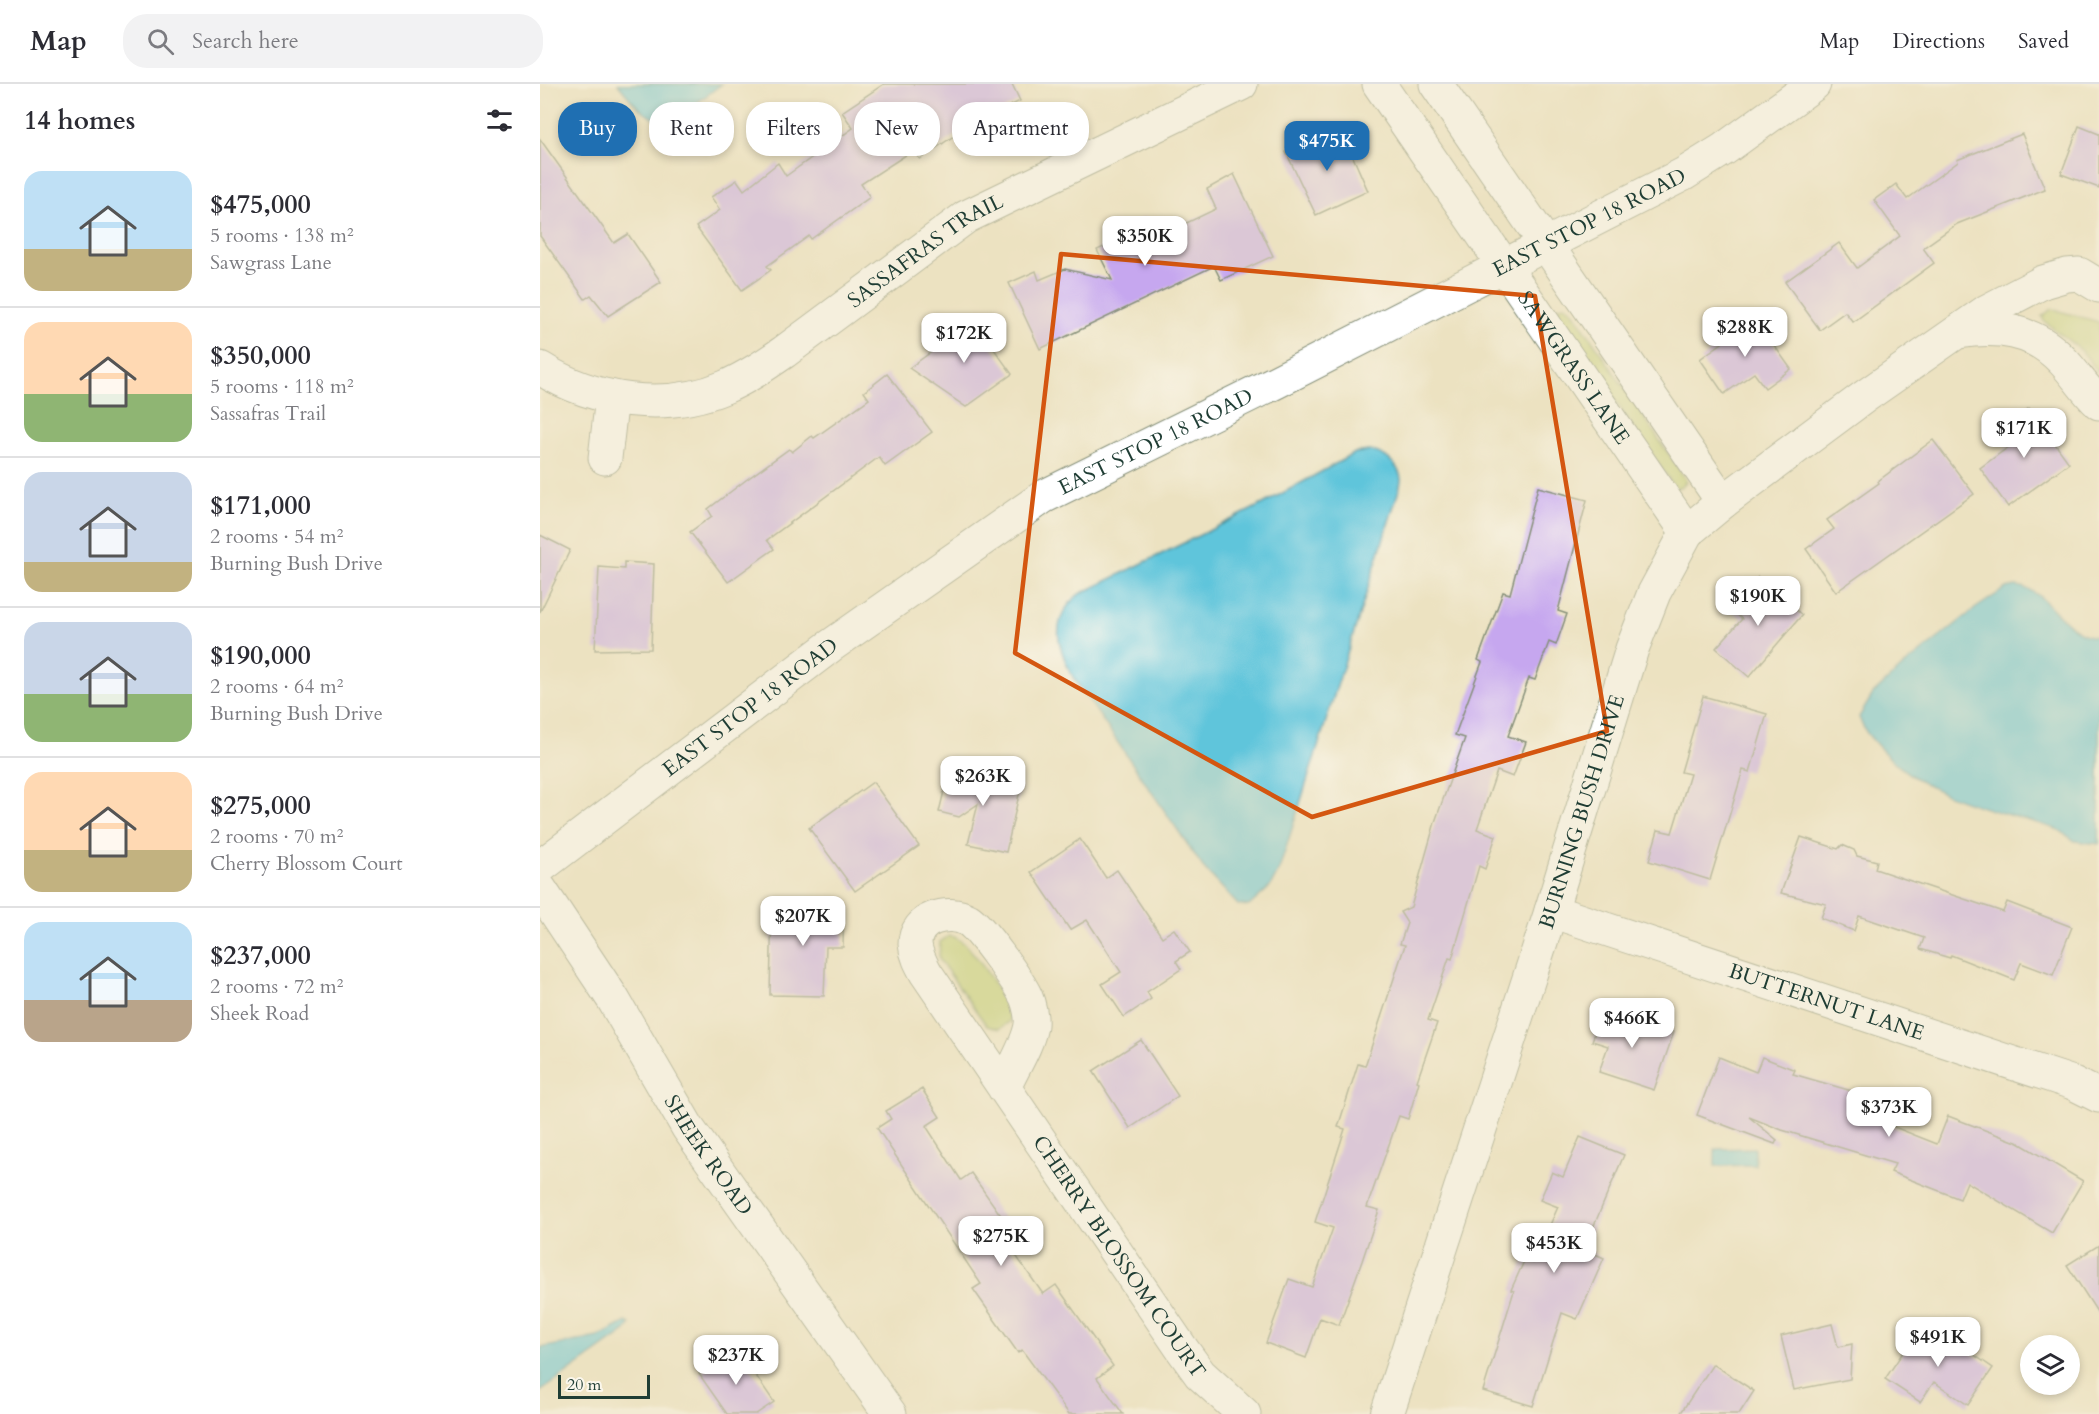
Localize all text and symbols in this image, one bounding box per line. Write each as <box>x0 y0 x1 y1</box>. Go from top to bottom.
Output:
search box <box>123 14 543 68</box>
text: Map <box>30 22 87 60</box>
icon: search <box>144 25 177 58</box>
text: Search here <box>192 26 299 56</box>
text: Map <box>1819 27 1859 56</box>
text: Directions <box>1892 27 1985 56</box>
text: Saved <box>2018 27 2069 56</box>
chip: Buy <box>558 102 637 156</box>
chip: Rent <box>649 102 734 156</box>
chip: Filters <box>746 102 842 156</box>
chip: New <box>854 102 940 156</box>
chip: Apartment <box>952 102 1089 156</box>
text: 14 homes <box>24 103 135 138</box>
icon: filters <box>483 104 516 137</box>
pin: $475K <box>1285 121 1369 172</box>
text: $475K <box>1298 127 1356 154</box>
street label: EAST STOP 18 ROAD <box>1488 161 1691 284</box>
text: $475,000 <box>210 187 311 222</box>
street label: SASSAFRAS TRAIL <box>841 187 1008 315</box>
icon: home <box>72 195 144 267</box>
pin: $350K <box>1103 216 1187 267</box>
text: 5 rooms · 138 m² <box>210 222 354 249</box>
text: $350K <box>1116 222 1174 249</box>
text: Sawgrass Lane <box>210 249 332 276</box>
street label: SAWGRASS LANE <box>1511 285 1637 450</box>
pin: $288K <box>1703 307 1787 358</box>
pin: $172K <box>922 313 1006 364</box>
text: $288K <box>1716 313 1774 340</box>
text: $172K <box>935 319 993 346</box>
text: $350,000 <box>210 338 311 373</box>
icon: home <box>72 346 144 418</box>
text: 5 rooms · 118 m² <box>210 373 354 400</box>
street label: EAST STOP 18 ROAD <box>1053 381 1258 502</box>
text: Sassafras Trail <box>210 400 326 427</box>
pin: $171K <box>1982 408 2066 459</box>
text: $171K <box>1995 414 2053 441</box>
text: $171,000 <box>210 488 311 523</box>
icon: home <box>72 496 144 568</box>
text: 2 rooms · 54 m² <box>210 523 343 550</box>
text: Burning Bush Drive <box>210 550 383 577</box>
pin: $190K <box>1716 576 1800 627</box>
text: $190K <box>1729 582 1787 609</box>
street label: EAST STOP 18 ROAD <box>656 631 844 783</box>
text: $190,000 <box>210 638 311 673</box>
icon: home <box>72 646 144 718</box>
text: 2 rooms · 64 m² <box>210 673 343 700</box>
street label: BURNING BUSH DRIVE <box>1532 691 1632 933</box>
text: Burning Bush Drive <box>210 700 383 727</box>
pin: $263K <box>941 756 1025 807</box>
text: $263K <box>954 762 1012 789</box>
text: $275,000 <box>210 788 311 823</box>
icon: home <box>72 796 144 868</box>
text: 2 rooms · 70 m² <box>210 823 343 850</box>
text: Cherry Blossom Court <box>210 850 403 877</box>
pin: $207K <box>761 896 845 947</box>
text: $207K <box>774 902 832 929</box>
text: $237,000 <box>210 938 311 973</box>
icon: home <box>72 946 144 1018</box>
street label: BUTTERNUT LANE <box>1725 956 1928 1048</box>
text: 2 rooms · 72 m² <box>210 973 343 1000</box>
pin: $466K <box>1590 998 1674 1049</box>
text: Sheek Road <box>210 1000 309 1027</box>
text: $466K <box>1603 1004 1661 1031</box>
pin: $373K <box>1847 1087 1931 1138</box>
street label: SHEEK ROAD <box>657 1089 760 1221</box>
text: $373K <box>1860 1093 1918 1120</box>
street label: CHERRY BLOSSOM COURT <box>1026 1130 1213 1384</box>
pin: $275K <box>959 1216 1043 1267</box>
text: $275K <box>972 1222 1030 1249</box>
pin: $453K <box>1512 1223 1596 1274</box>
text: $453K <box>1525 1229 1583 1256</box>
pin: $491K <box>1896 1317 1980 1368</box>
text: $491K <box>1909 1323 1967 1350</box>
pin: $237K <box>694 1335 778 1386</box>
map controls <box>2020 1335 2080 1395</box>
button: layers <box>2020 1335 2080 1395</box>
text: $237K <box>707 1341 765 1368</box>
scale bar <box>558 1372 650 1400</box>
text: 20 m <box>567 1374 601 1396</box>

